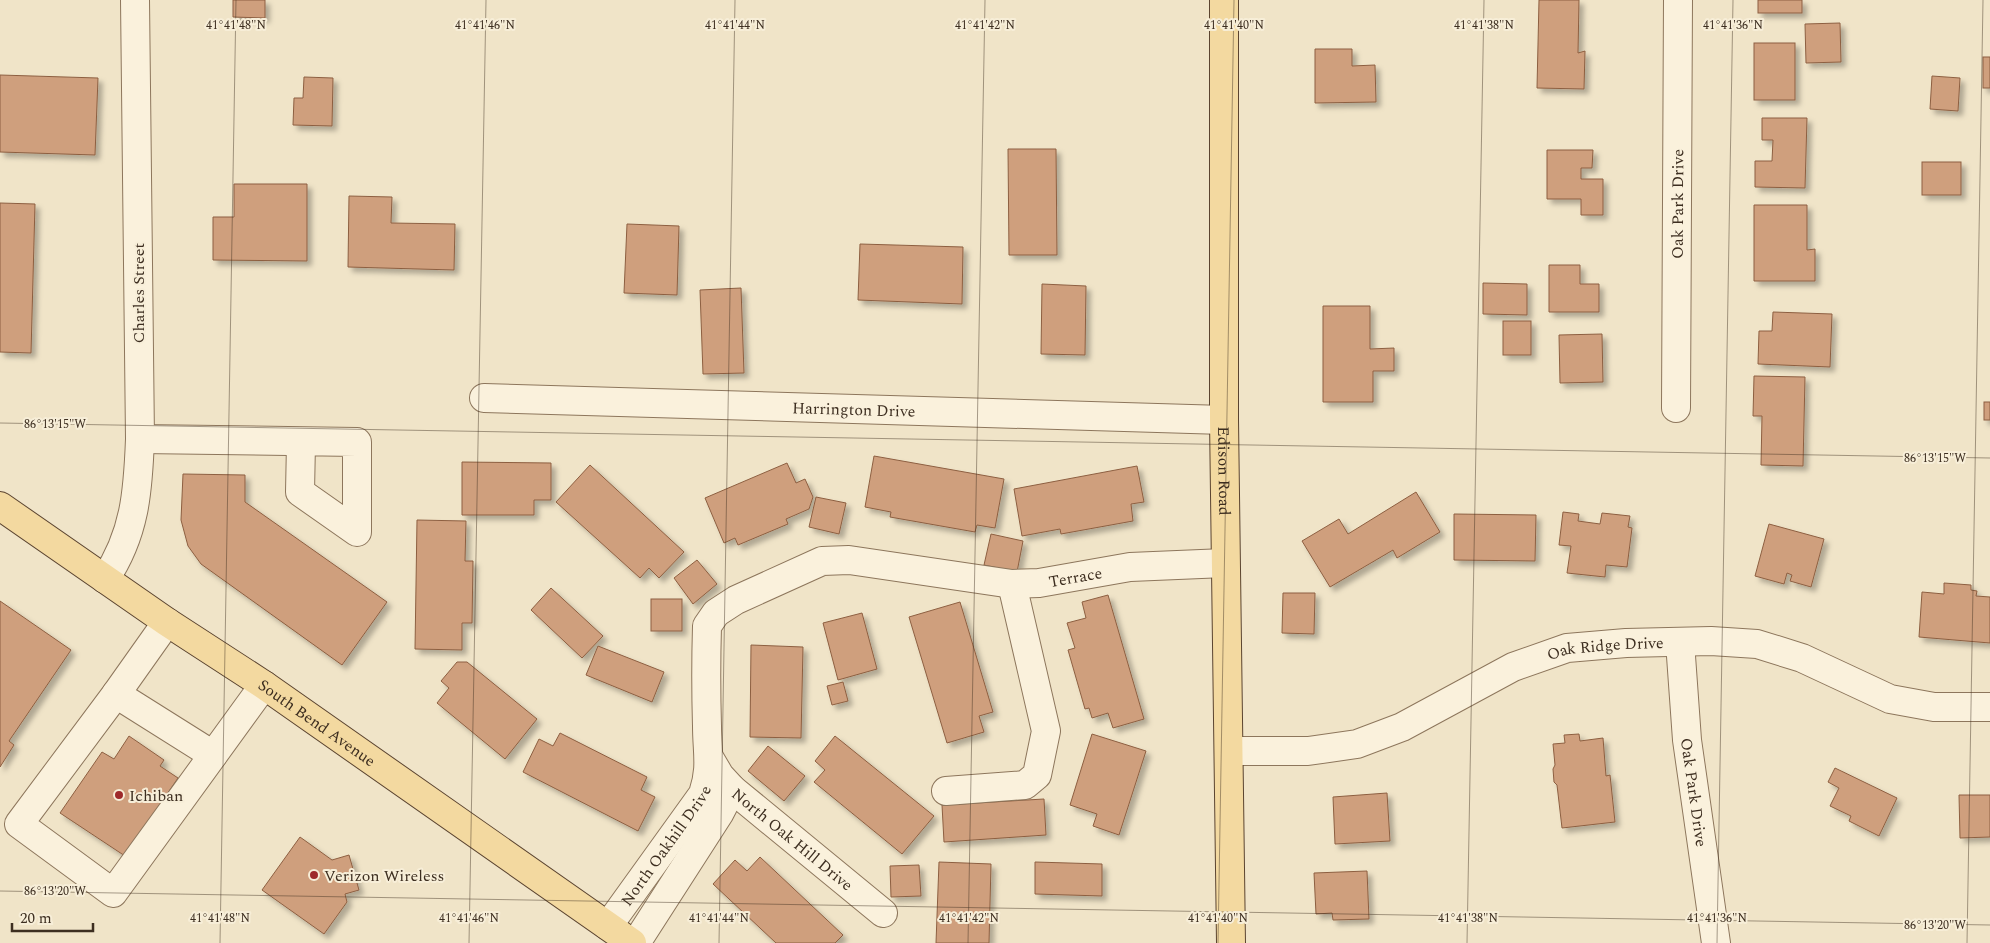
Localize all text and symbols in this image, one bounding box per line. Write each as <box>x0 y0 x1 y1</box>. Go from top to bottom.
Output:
text: 41°41'48"N <box>206 16 266 35</box>
text: 41°41'46"N <box>455 16 515 35</box>
text: 41°41'44"N <box>705 16 765 35</box>
text: 41°41'42"N <box>955 16 1015 35</box>
text: 41°41'40"N <box>1204 16 1264 35</box>
text: 41°41'38"N <box>1454 16 1514 35</box>
text: 41°41'36"N <box>1703 16 1763 35</box>
street label: Oak Park Drive <box>1666 149 1690 259</box>
street label: Charles Street <box>127 242 151 343</box>
street label: Harrington Drive <box>792 396 916 424</box>
text: 86°13'15"W <box>24 415 86 434</box>
street label: Edison Road <box>1211 426 1236 516</box>
text: 86°13'15"W <box>1904 449 1966 468</box>
street label: Terrace <box>1047 561 1104 594</box>
street label: Oak Ridge Drive <box>1544 631 1664 667</box>
street label: South Bend Avenue <box>253 673 380 773</box>
street label: Oak Park Drive <box>1674 736 1713 848</box>
street label: North Oak Hill Drive <box>726 782 858 897</box>
street label: North Oakhill Drive <box>615 783 718 911</box>
place label: Ichiban <box>129 784 183 808</box>
marker: Ichiban <box>113 789 125 801</box>
place label: Verizon Wireless <box>324 864 444 888</box>
marker: Verizon Wireless <box>308 869 320 881</box>
text: 86°13'20"W <box>24 882 86 901</box>
scale bar <box>12 900 94 932</box>
text: 20 m <box>20 907 52 930</box>
text: 41°41'48"N <box>190 909 250 928</box>
text: 41°41'46"N <box>439 909 499 928</box>
text: 41°41'44"N <box>689 909 749 928</box>
text: 41°41'42"N <box>939 909 999 928</box>
text: 41°41'40"N <box>1188 909 1248 928</box>
text: 41°41'38"N <box>1438 909 1498 928</box>
text: 41°41'36"N <box>1687 909 1747 928</box>
text: 86°13'20"W <box>1904 916 1966 935</box>

